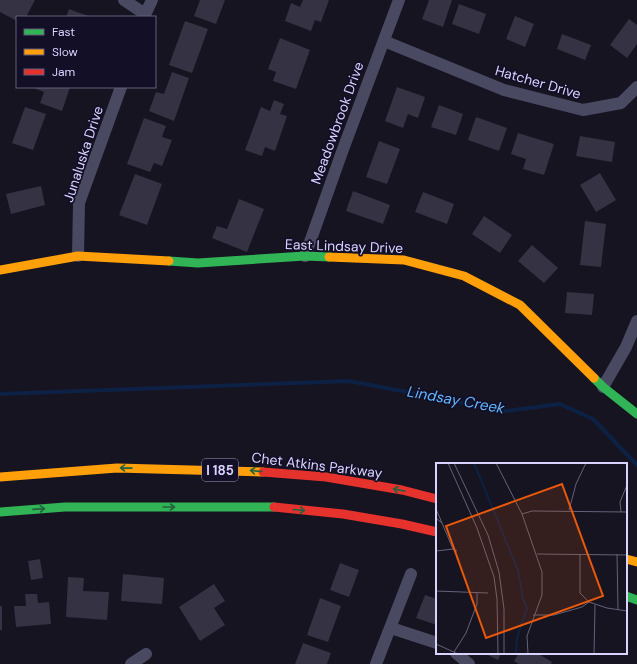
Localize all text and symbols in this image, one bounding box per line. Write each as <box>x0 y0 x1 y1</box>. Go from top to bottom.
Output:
legend <box>16 16 156 88</box>
text: Fast <box>52 24 75 40</box>
text: Slow <box>52 44 78 60</box>
street label: Meadowbrook Drive <box>306 59 368 187</box>
street label: Hatcher Drive <box>493 61 583 103</box>
text: Jam <box>52 64 75 80</box>
street label: Junaluska Drive <box>59 103 107 205</box>
street label: East Lindsay Drive <box>285 235 403 257</box>
water label: Lindsay Creek <box>406 382 507 418</box>
street label: Chet Atkins Parkway <box>251 448 384 482</box>
road number: I 185 <box>202 459 238 481</box>
inset map <box>436 463 627 654</box>
one-way arrow <box>120 465 133 472</box>
one-way arrow <box>250 468 263 475</box>
one-way arrow <box>393 485 406 493</box>
one-way arrow <box>162 503 175 511</box>
one-way arrow <box>32 506 45 513</box>
one-way arrow <box>292 506 305 513</box>

